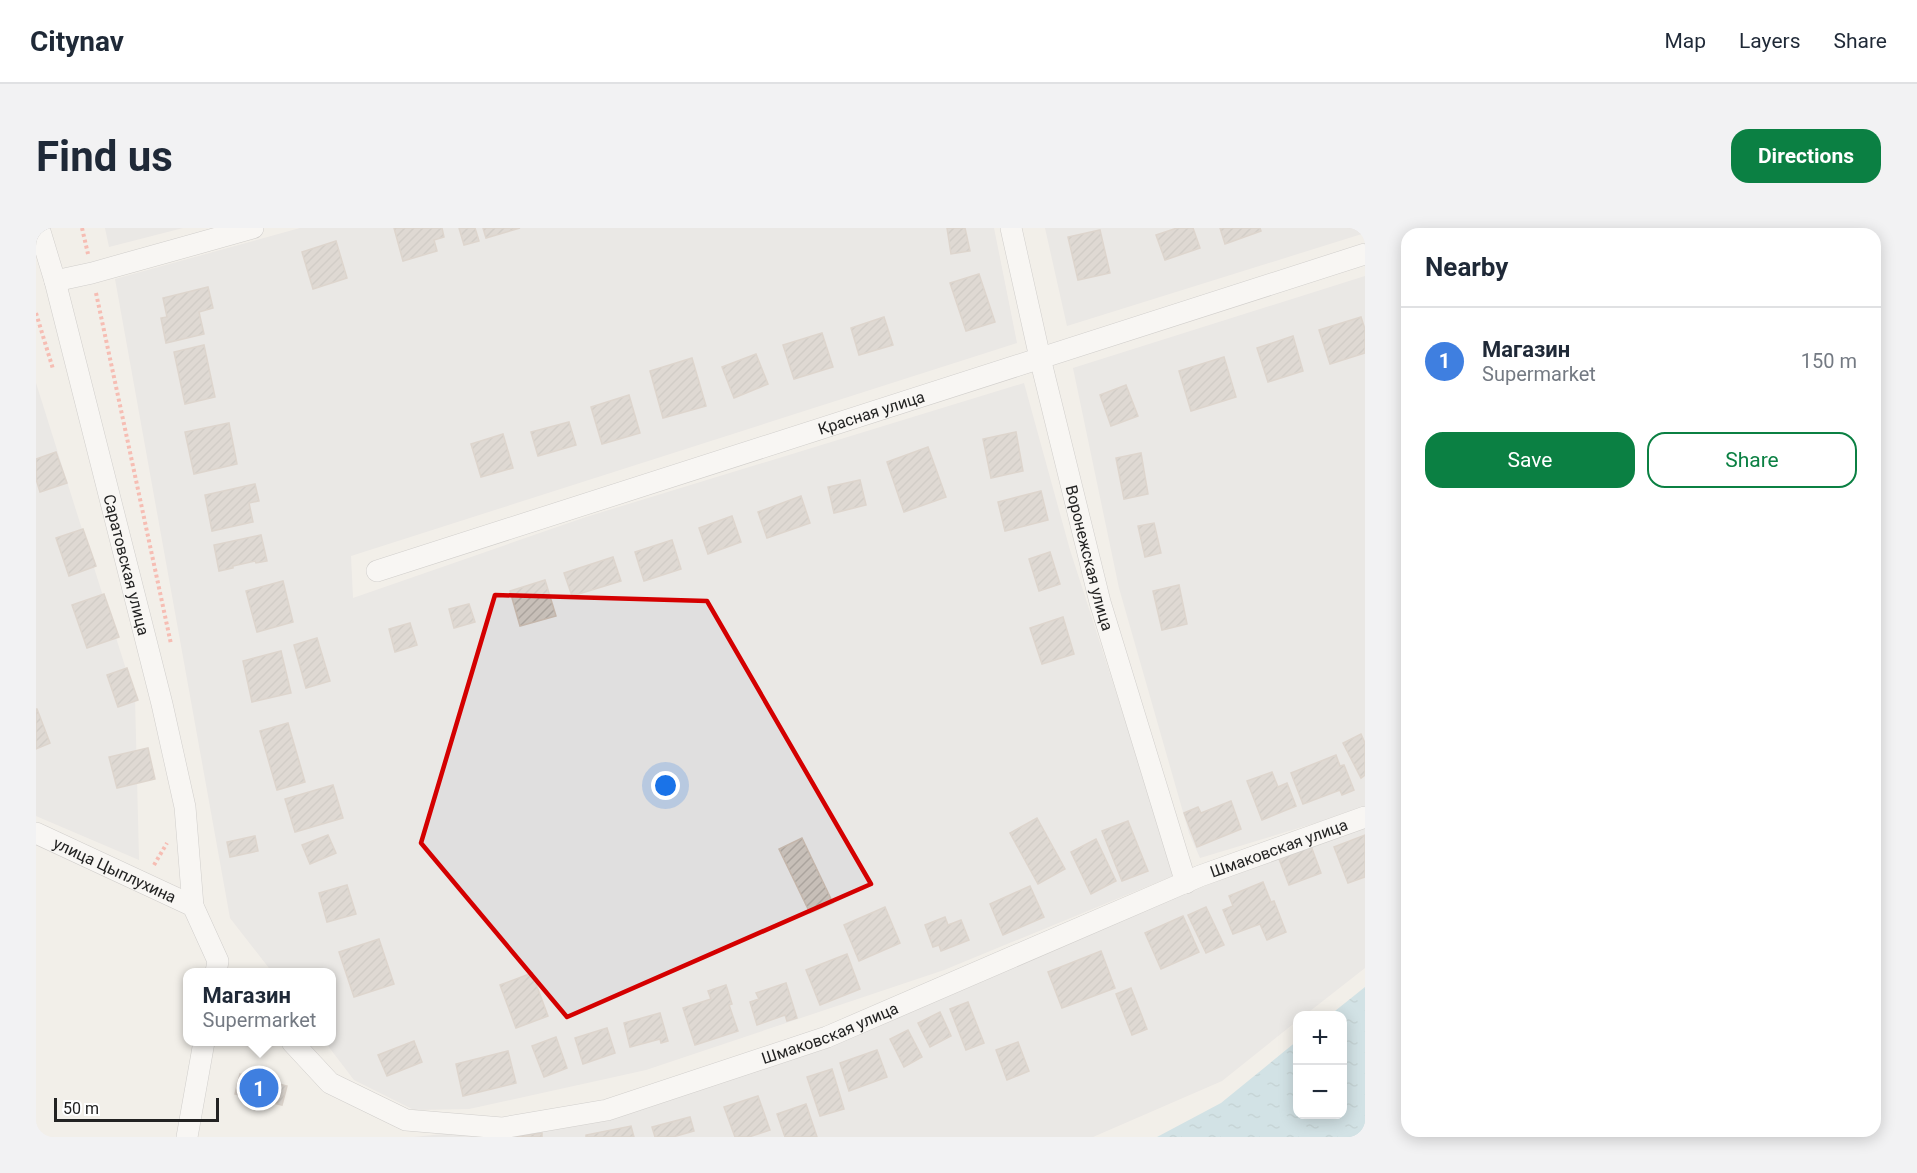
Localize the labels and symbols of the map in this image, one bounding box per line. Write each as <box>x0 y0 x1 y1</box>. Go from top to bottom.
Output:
street label: Красная улица <box>816 387 927 439</box>
street label: Воронежская улица <box>1062 483 1117 633</box>
street label: Саратовская улица <box>99 492 153 637</box>
your location <box>651 771 680 800</box>
street label: Шмаковская улица <box>1208 815 1350 882</box>
street label: улица Цыплухина <box>50 833 179 907</box>
street label: Шмаковская улица <box>759 998 901 1068</box>
pin: 1 <box>240 1066 278 1110</box>
scale bar <box>54 1095 219 1122</box>

